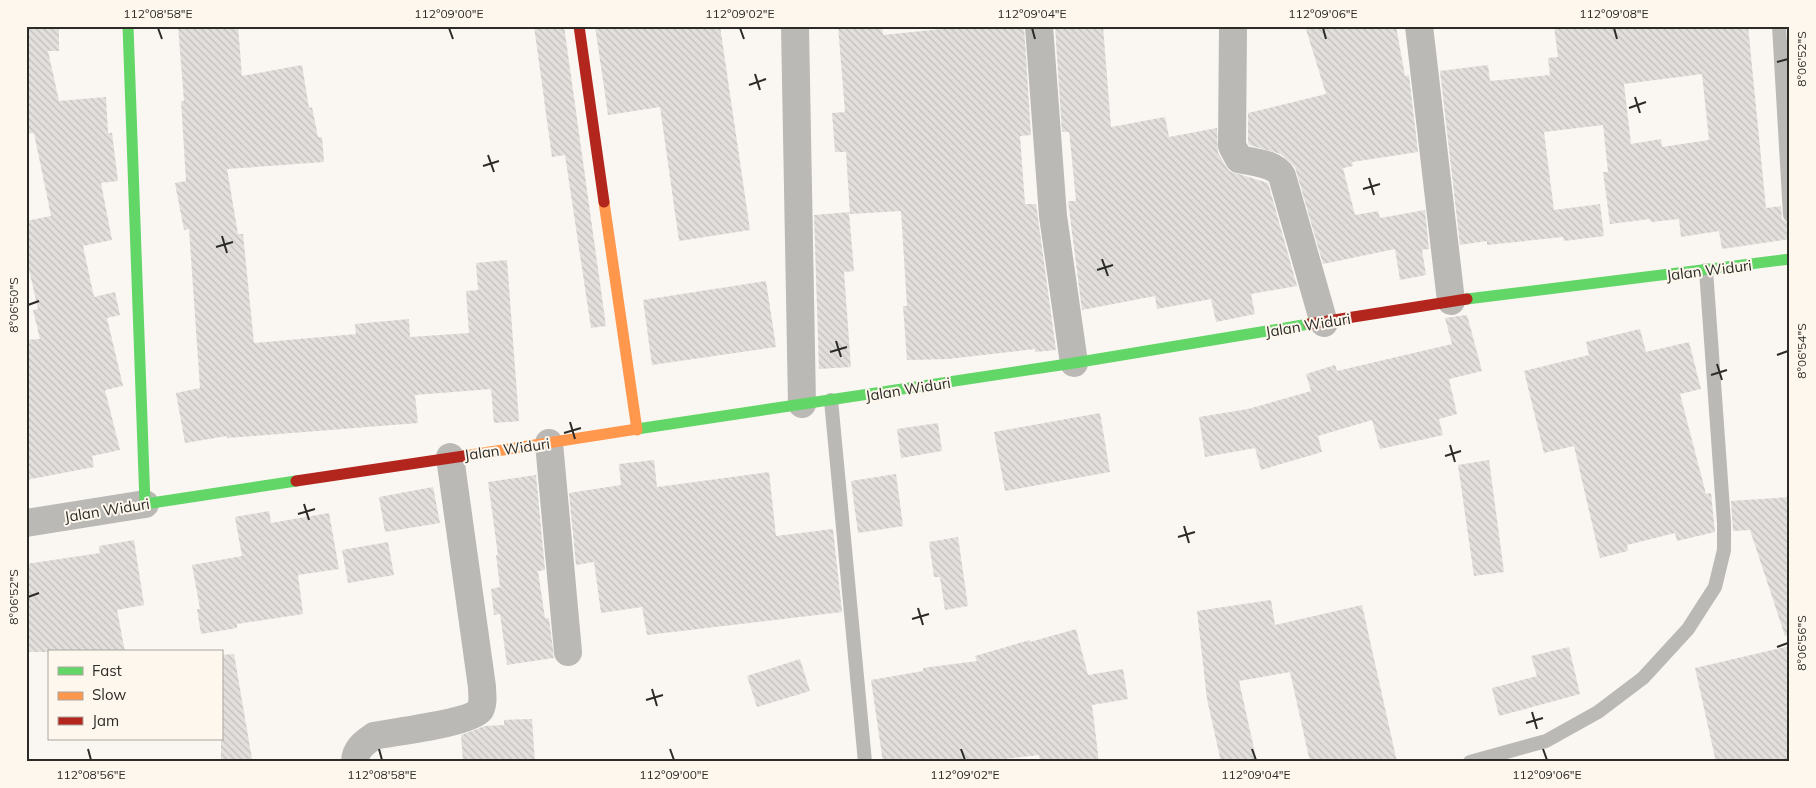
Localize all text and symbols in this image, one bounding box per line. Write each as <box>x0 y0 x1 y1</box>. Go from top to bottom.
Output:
text: 112°08'58"E <box>123 6 193 21</box>
text: 112°09'00"E <box>414 6 484 21</box>
text: 112°09'02"E <box>705 6 775 21</box>
text: 112°09'04"E <box>997 6 1067 21</box>
text: 112°09'06"E <box>1288 6 1358 21</box>
text: 112°09'08"E <box>1579 6 1649 21</box>
text: 8°06'52"S <box>1794 31 1809 87</box>
street label: Jalan Widuri <box>1665 255 1753 285</box>
text: 8°06'50"S <box>6 277 21 333</box>
street label: Jalan Widuri <box>1264 309 1352 341</box>
text: 8°06'54"S <box>1794 323 1809 379</box>
street label: Jalan Widuri <box>864 373 952 405</box>
street label: Jalan Widuri <box>463 434 551 464</box>
street label: Jalan Widuri <box>63 494 151 526</box>
text: 8°06'52"S <box>6 569 21 625</box>
text: 8°06'56"S <box>1794 615 1809 671</box>
legend <box>48 650 222 740</box>
text: Fast <box>92 661 122 680</box>
text: Slow <box>92 685 126 704</box>
text: Jam <box>92 711 119 730</box>
text: 112°08'56"E <box>56 767 126 782</box>
text: 112°08'58"E <box>347 767 417 782</box>
text: 112°09'00"E <box>639 767 709 782</box>
text: 112°09'02"E <box>930 767 1000 782</box>
text: 112°09'04"E <box>1221 767 1291 782</box>
text: 112°09'06"E <box>1512 767 1582 782</box>

